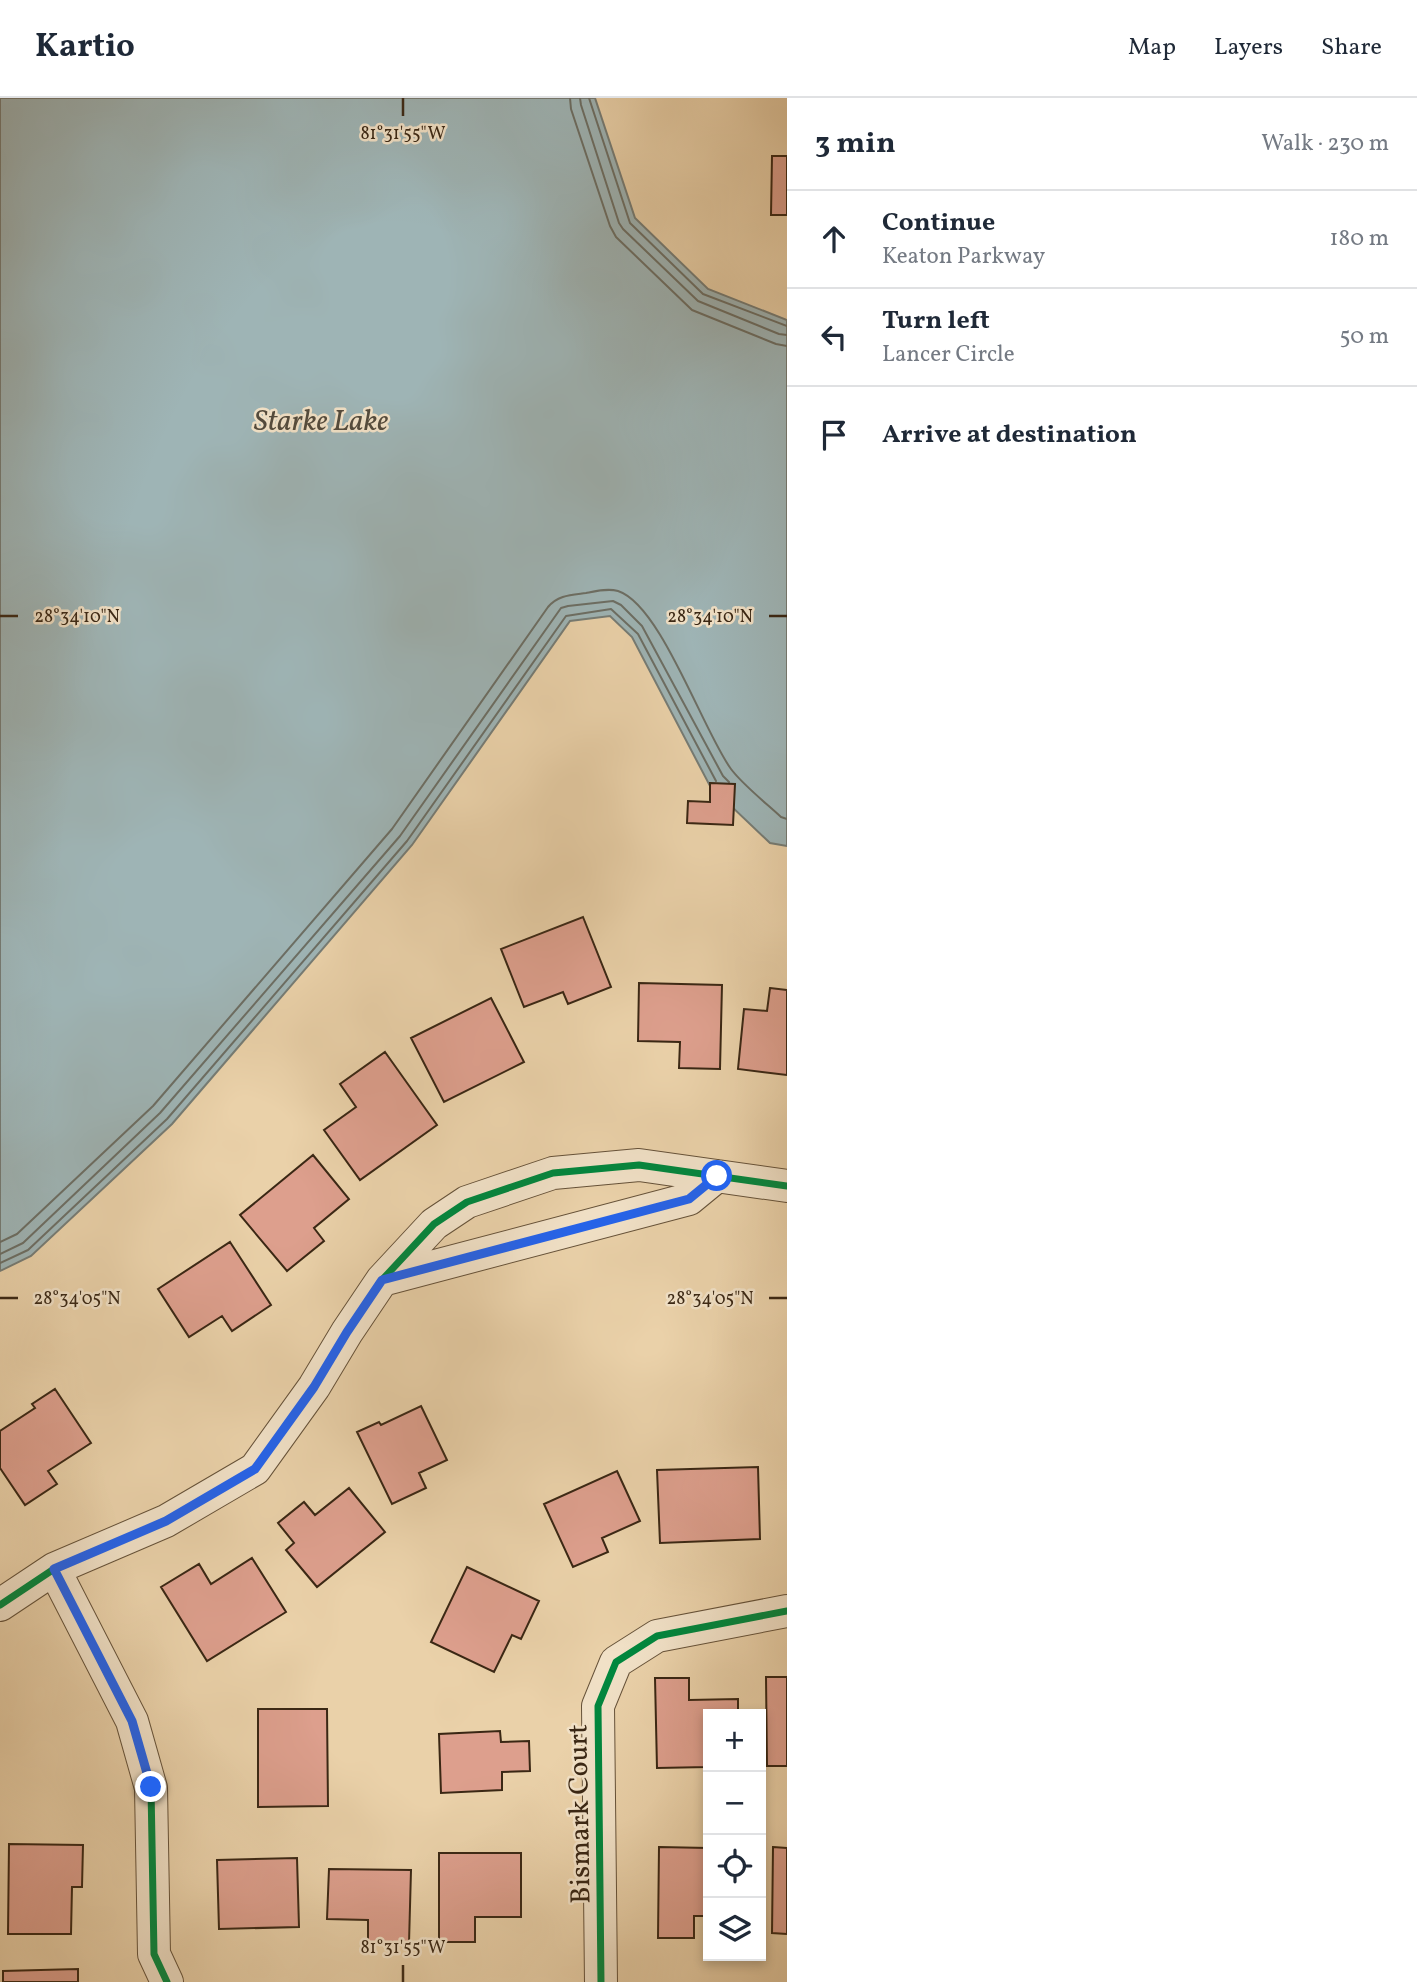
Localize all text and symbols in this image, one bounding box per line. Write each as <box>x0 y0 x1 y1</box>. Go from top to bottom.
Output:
text: Kartio <box>35 25 135 71</box>
text: Map <box>1128 31 1176 65</box>
text: Layers <box>1214 31 1283 65</box>
text: Share <box>1321 31 1382 65</box>
text: 81°31'55"W <box>360 122 446 147</box>
text: 3 min <box>815 123 896 165</box>
text: Walk · 230 m <box>1261 128 1389 160</box>
text: Continue <box>882 205 995 241</box>
icon: ahead <box>815 220 853 258</box>
text: 180 m <box>1330 223 1389 255</box>
text: Keaton Parkway <box>882 241 1045 273</box>
text: Turn left <box>882 303 990 339</box>
icon: left <box>815 318 853 356</box>
text: 50 m <box>1340 321 1389 353</box>
text: Lancer Circle <box>882 339 1015 371</box>
water label: Starke Lake <box>254 401 388 443</box>
icon: arrive <box>815 416 853 454</box>
text: Arrive at destination <box>882 417 1137 453</box>
text: 28°34'10"N <box>34 605 120 630</box>
text: 28°34'10"N <box>667 605 753 630</box>
route start <box>701 1160 732 1191</box>
text: 28°34'05"N <box>33 1287 121 1312</box>
text: 28°34'05"N <box>666 1287 754 1312</box>
map controls <box>703 1709 766 1961</box>
button: + <box>703 1709 766 1772</box>
street label: Bismark Court <box>559 1724 602 1904</box>
route end <box>135 1771 166 1802</box>
button: − <box>703 1772 766 1835</box>
button: locate <box>703 1835 766 1898</box>
button: layers <box>703 1898 766 1961</box>
text: 81°31'55"W <box>360 1936 446 1961</box>

